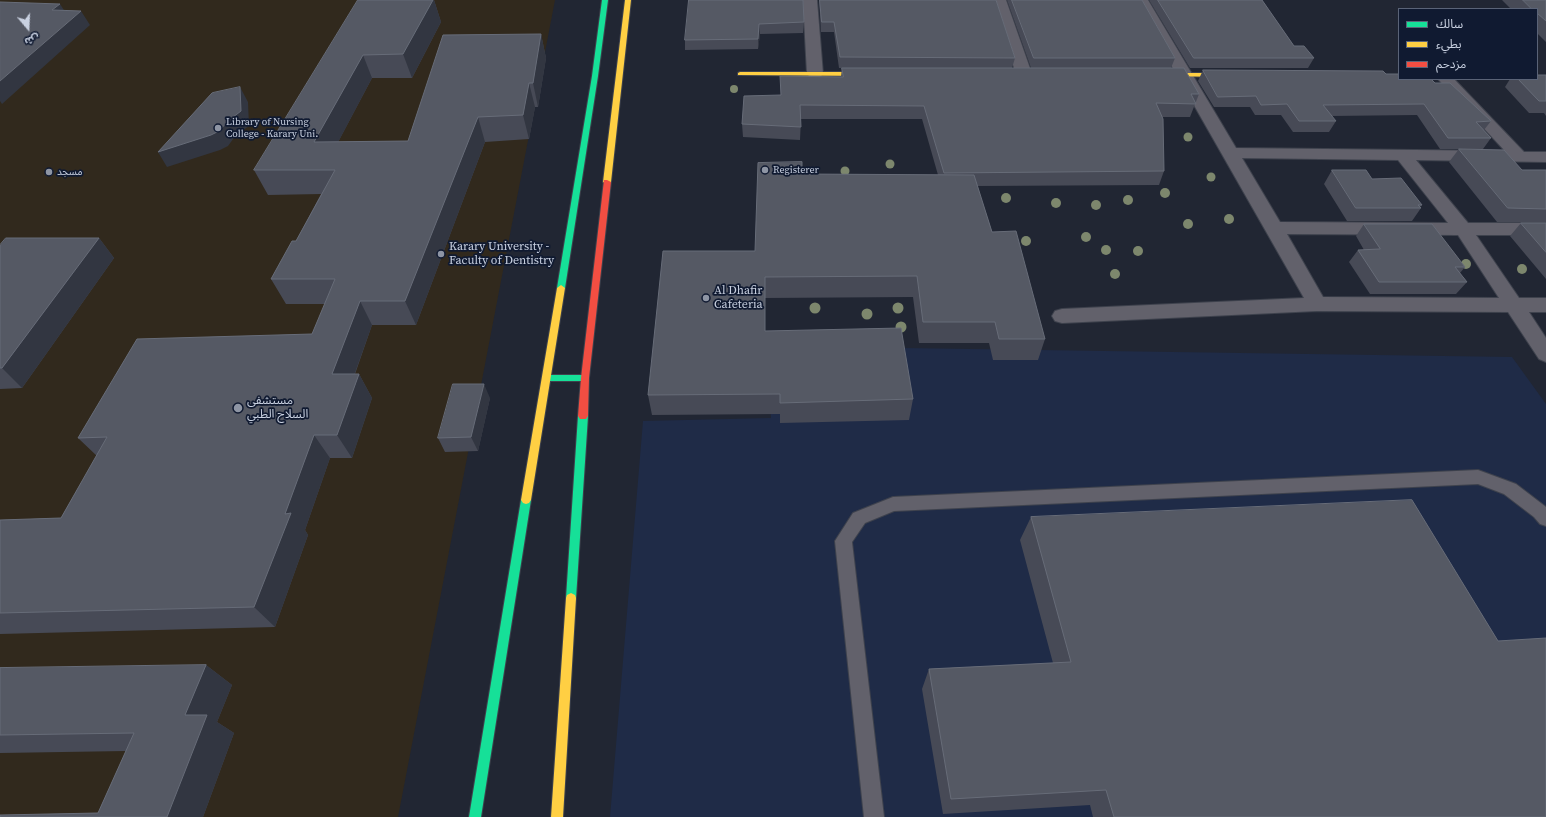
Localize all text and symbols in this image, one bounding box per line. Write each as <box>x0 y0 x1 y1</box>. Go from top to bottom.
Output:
north arrow <box>8 8 48 48</box>
legend <box>1398 8 1538 80</box>
text: سالك <box>1436 16 1463 32</box>
text: ش <box>23 30 42 49</box>
text: بطيء <box>1436 36 1462 52</box>
text: مزدحم <box>1436 56 1466 72</box>
place label: Library of Nursing College - Karary Uni. <box>226 116 318 140</box>
marker: Library of Nursing College - Karary Uni. <box>213 123 223 133</box>
place label: Registerer <box>773 164 819 176</box>
marker: Registerer <box>760 165 770 175</box>
place label: مسجد <box>57 166 82 178</box>
marker: مسجد <box>44 167 54 177</box>
place label: Karary University - Faculty of Dentistry <box>449 240 554 268</box>
marker: Karary University - Faculty of Dentistry <box>436 249 446 259</box>
place label: Al Dhafir Cafeteria <box>714 284 763 312</box>
marker: Al Dhafir Cafeteria <box>701 293 711 303</box>
place label: مستشفى السلاح الطبي <box>247 394 308 422</box>
marker: مستشفى السلاح الطبي <box>232 402 244 414</box>

